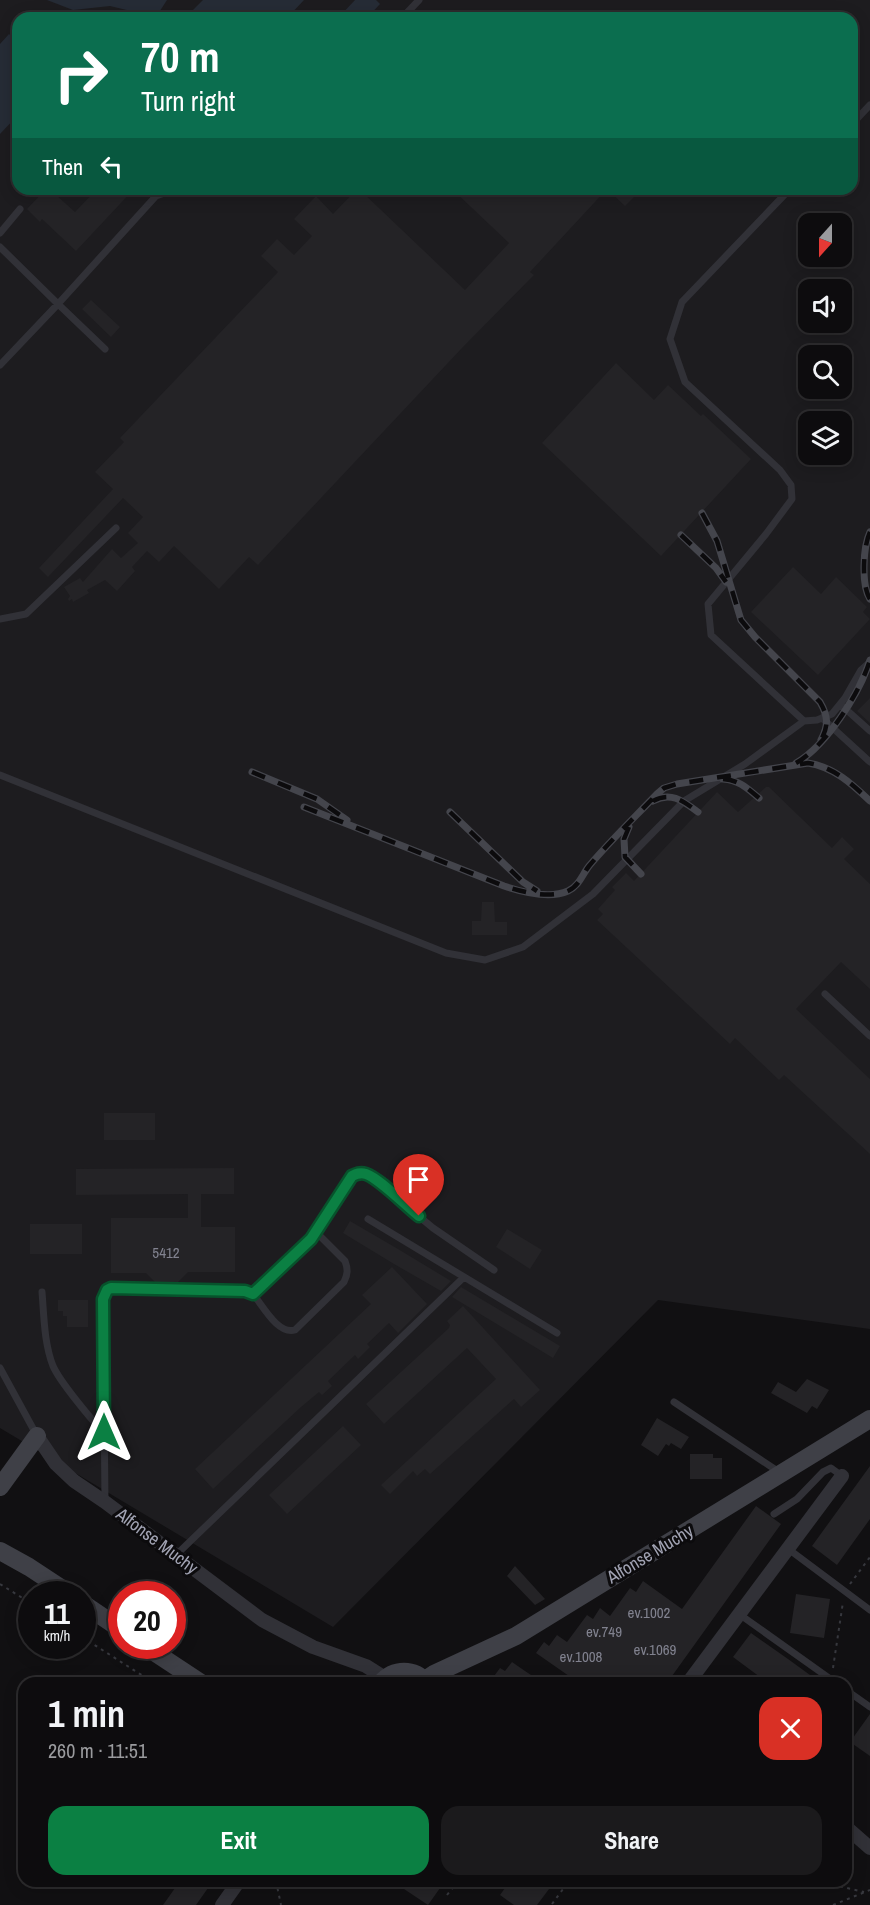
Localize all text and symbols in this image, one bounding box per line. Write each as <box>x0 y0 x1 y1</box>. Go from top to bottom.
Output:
text: 70 m <box>141 29 220 85</box>
icon: right <box>42 36 120 114</box>
text: Turn right <box>141 83 235 119</box>
icon: left <box>95 150 128 183</box>
text: Then <box>42 152 83 182</box>
north arrow <box>798 213 852 267</box>
map controls <box>798 213 852 465</box>
button: sound <box>798 279 852 333</box>
button: search <box>798 345 852 399</box>
button: layers <box>798 411 852 465</box>
pin <box>393 1154 444 1216</box>
icon: arrive <box>402 1163 435 1196</box>
house number: 5412 <box>152 1242 180 1263</box>
position arrow <box>72 1400 136 1464</box>
street label: Alfonse Muchy <box>110 1501 204 1580</box>
street label: Alfonse Muchy <box>601 1518 698 1590</box>
speed limit sign: 20 <box>108 1581 186 1659</box>
text: 11 <box>44 1593 70 1633</box>
house number: ev.1002 <box>628 1602 671 1623</box>
house number: ev.749 <box>586 1621 622 1642</box>
text: km/h <box>44 1625 70 1646</box>
house number: ev.1069 <box>634 1639 677 1660</box>
house number: ev.1008 <box>560 1646 603 1667</box>
text: 1 min <box>48 1690 125 1738</box>
button: close <box>759 1697 822 1760</box>
text: 260 m · 11:51 <box>48 1737 147 1764</box>
button: Exit <box>48 1806 429 1875</box>
button: Share <box>441 1806 822 1875</box>

